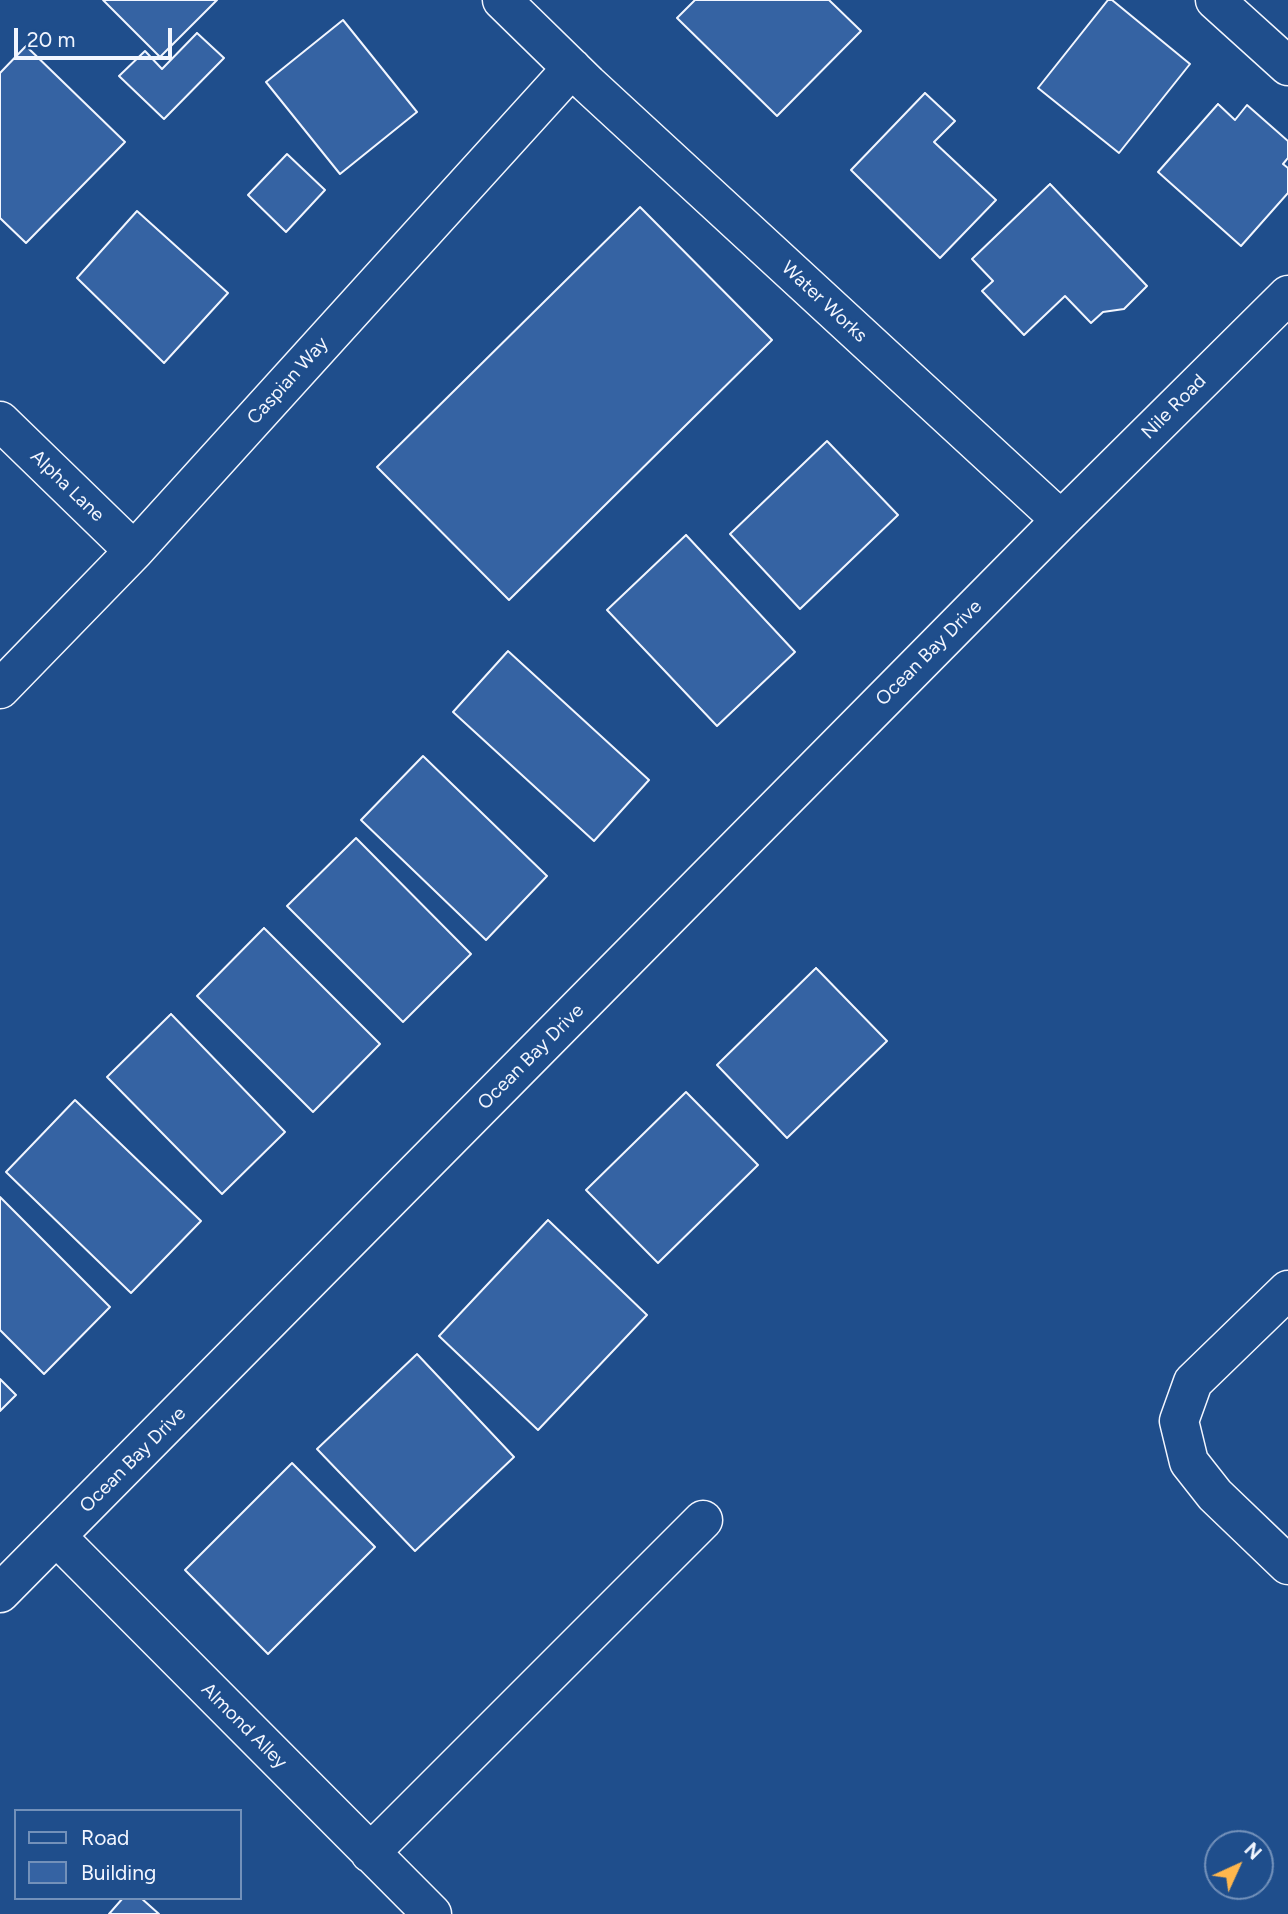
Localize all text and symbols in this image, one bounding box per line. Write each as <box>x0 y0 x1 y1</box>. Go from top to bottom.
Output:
scale bar <box>18 14 175 58</box>
text: 20 m <box>27 27 75 52</box>
street label: Water Works <box>776 257 872 347</box>
street label: Caspian Way <box>243 333 333 429</box>
street label: Nile Road <box>1137 370 1211 444</box>
street label: Alpha Lane <box>25 445 109 527</box>
street label: Ocean Bay Drive <box>871 595 987 711</box>
street label: Ocean Bay Drive <box>473 999 589 1115</box>
street label: Ocean Bay Drive <box>75 1402 191 1518</box>
street label: Almond Alley <box>196 1678 292 1774</box>
legend <box>14 1809 242 1900</box>
text: Road <box>81 1825 129 1850</box>
north arrow <box>1204 1830 1274 1900</box>
text: N <box>1239 1838 1266 1865</box>
text: Building <box>81 1860 156 1885</box>

